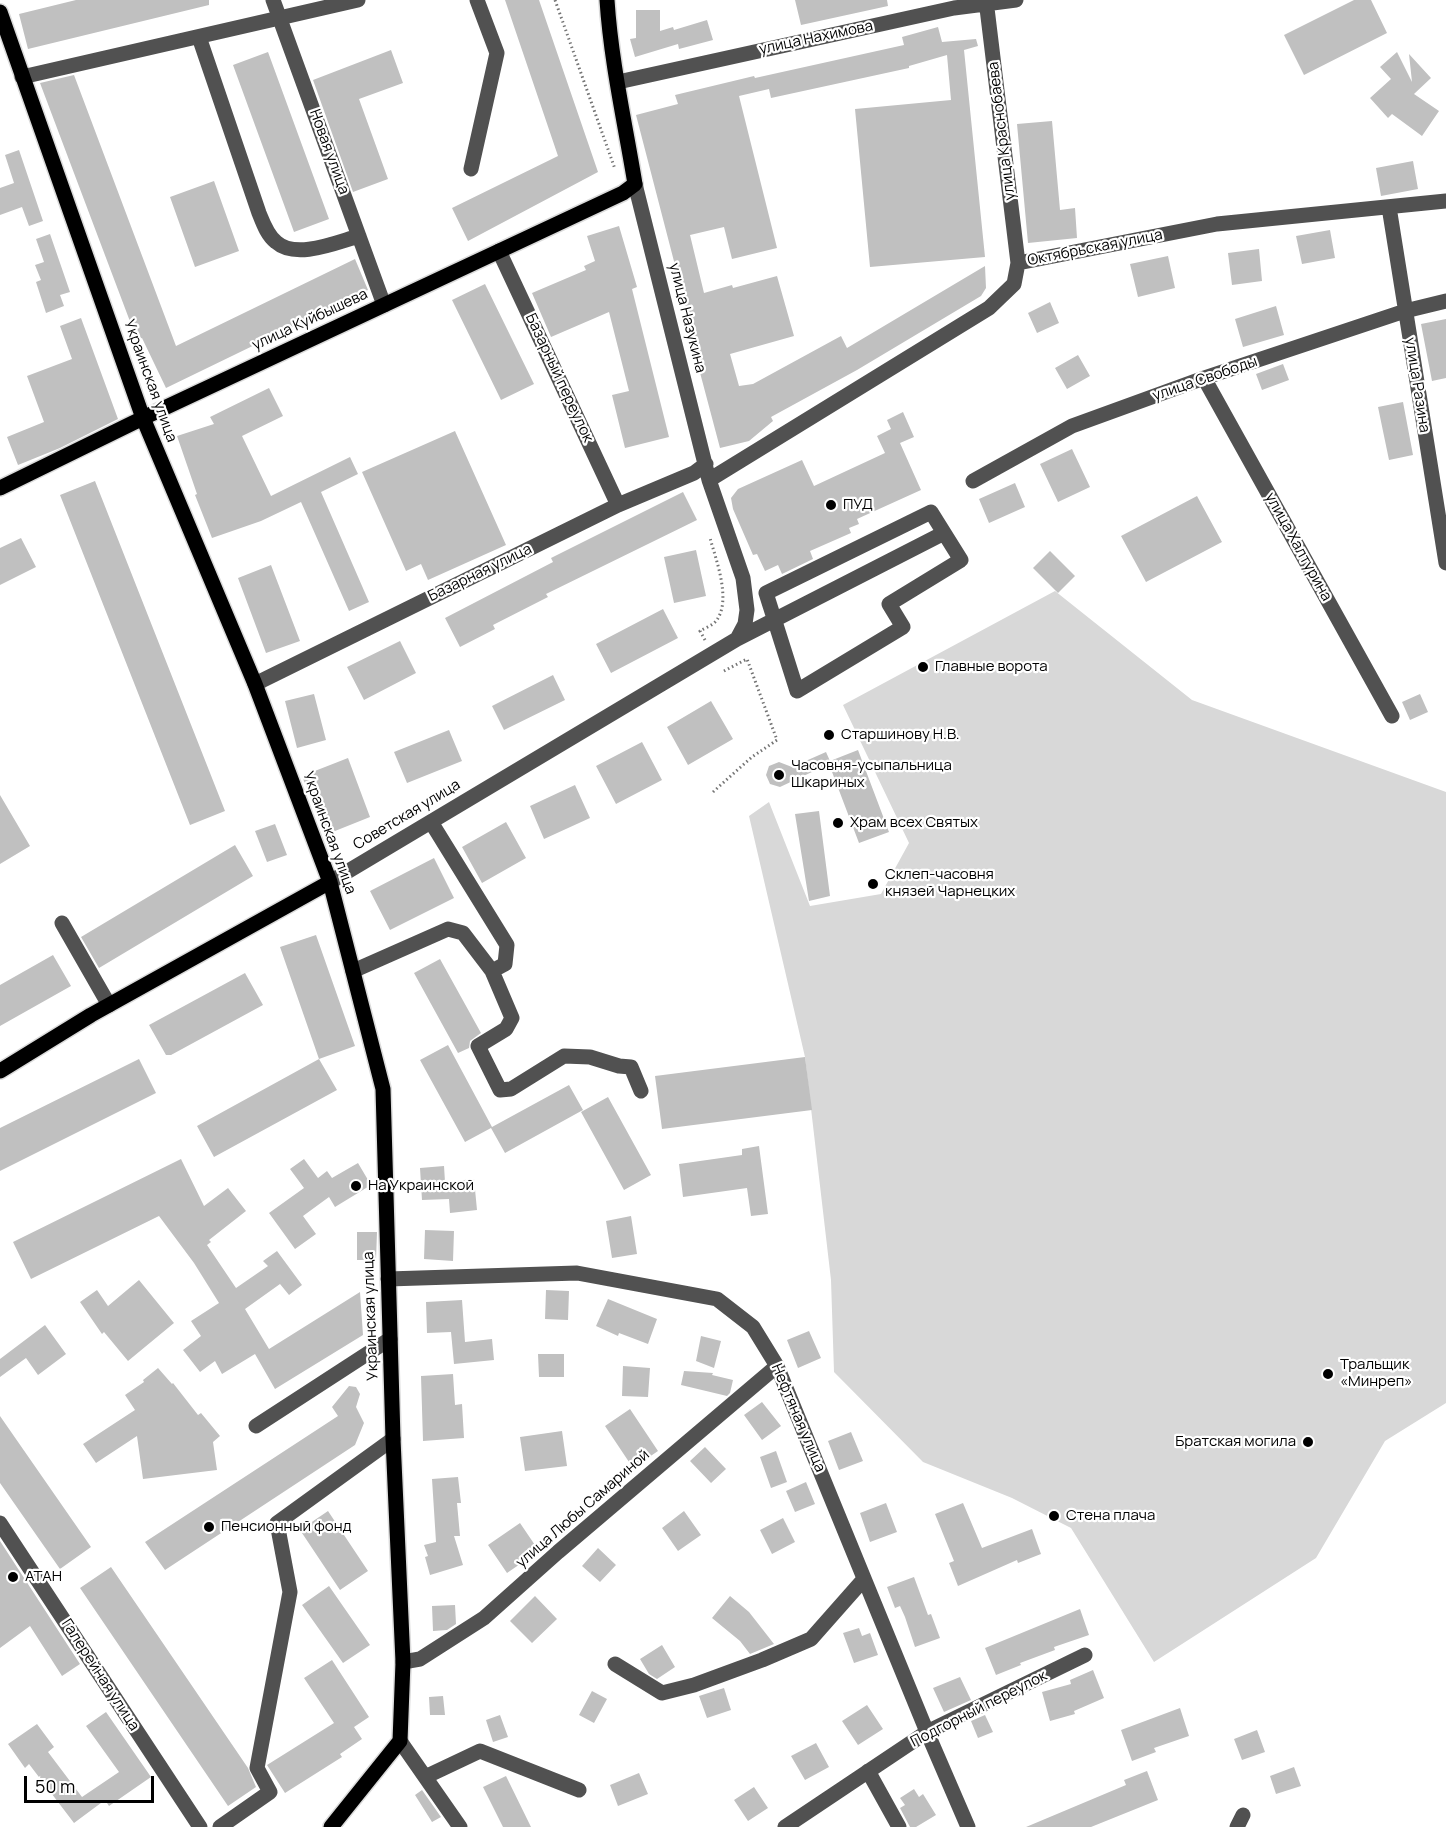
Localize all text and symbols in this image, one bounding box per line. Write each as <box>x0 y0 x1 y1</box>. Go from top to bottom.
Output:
street label: улица Нахимова <box>757 17 875 59</box>
street label: улица Краснобаева <box>985 61 1019 201</box>
street label: Новая улица <box>305 107 353 197</box>
street label: Октябрьская улица <box>1026 226 1164 270</box>
street label: улица Назукина <box>665 261 709 375</box>
street label: улица Куйбышева <box>249 285 371 355</box>
street label: Базарный переулок <box>521 311 597 445</box>
street label: Украинская улица <box>119 317 181 445</box>
street label: улица Разина <box>1401 336 1433 434</box>
street label: улица Свободы <box>1150 353 1260 405</box>
street label: улица Халтурина <box>1261 490 1335 604</box>
place label: ПУД <box>843 496 873 514</box>
marker: ПУД <box>824 498 838 512</box>
street label: Базарная улица <box>425 540 535 606</box>
place label: Главные ворота <box>935 658 1048 676</box>
marker: Главные ворота <box>916 660 930 674</box>
place label: Старшинову Н.В. <box>841 726 959 744</box>
marker: Старшинову Н.В. <box>822 728 836 742</box>
place label: Часовня-усыпальница Шкариных <box>791 757 952 792</box>
marker: Часовня-усыпальница Шкариных <box>772 768 786 782</box>
street label: Украинская улица <box>298 769 360 897</box>
street label: Советская улица <box>350 776 464 854</box>
place label: Храм всех Святых <box>850 814 978 832</box>
marker: Храм всех Святых <box>831 816 845 830</box>
place label: Склеп-часовня князей Чарнецких <box>885 866 1015 901</box>
marker: Склеп-часовня князей Чарнецких <box>866 877 880 891</box>
place label: На Украинской <box>368 1177 474 1195</box>
marker: На Украинской <box>349 1179 363 1193</box>
street label: Украинская улица <box>360 1251 382 1381</box>
place label: Тральщик «Минреп» <box>1340 1356 1412 1391</box>
street label: Нефтяная улица <box>767 1361 829 1475</box>
marker: Тральщик «Минреп» <box>1321 1367 1335 1381</box>
place label: Братская могила <box>1175 1433 1296 1451</box>
marker: Братская могила <box>1301 1435 1315 1449</box>
street label: улица Любы Самариной <box>513 1446 653 1572</box>
place label: Стена плача <box>1066 1507 1155 1525</box>
marker: Стена плача <box>1047 1509 1061 1523</box>
place label: Пенсионный фонд <box>221 1518 352 1536</box>
marker: Пенсионный фонд <box>202 1520 216 1534</box>
place label: АТАН <box>25 1568 62 1586</box>
marker: АТАН <box>6 1570 20 1584</box>
street label: Галерейная улица <box>57 1616 143 1734</box>
street label: Подгорный переулок <box>908 1667 1050 1751</box>
scale bar <box>27 1764 158 1802</box>
text: 50 m <box>35 1774 75 1798</box>

